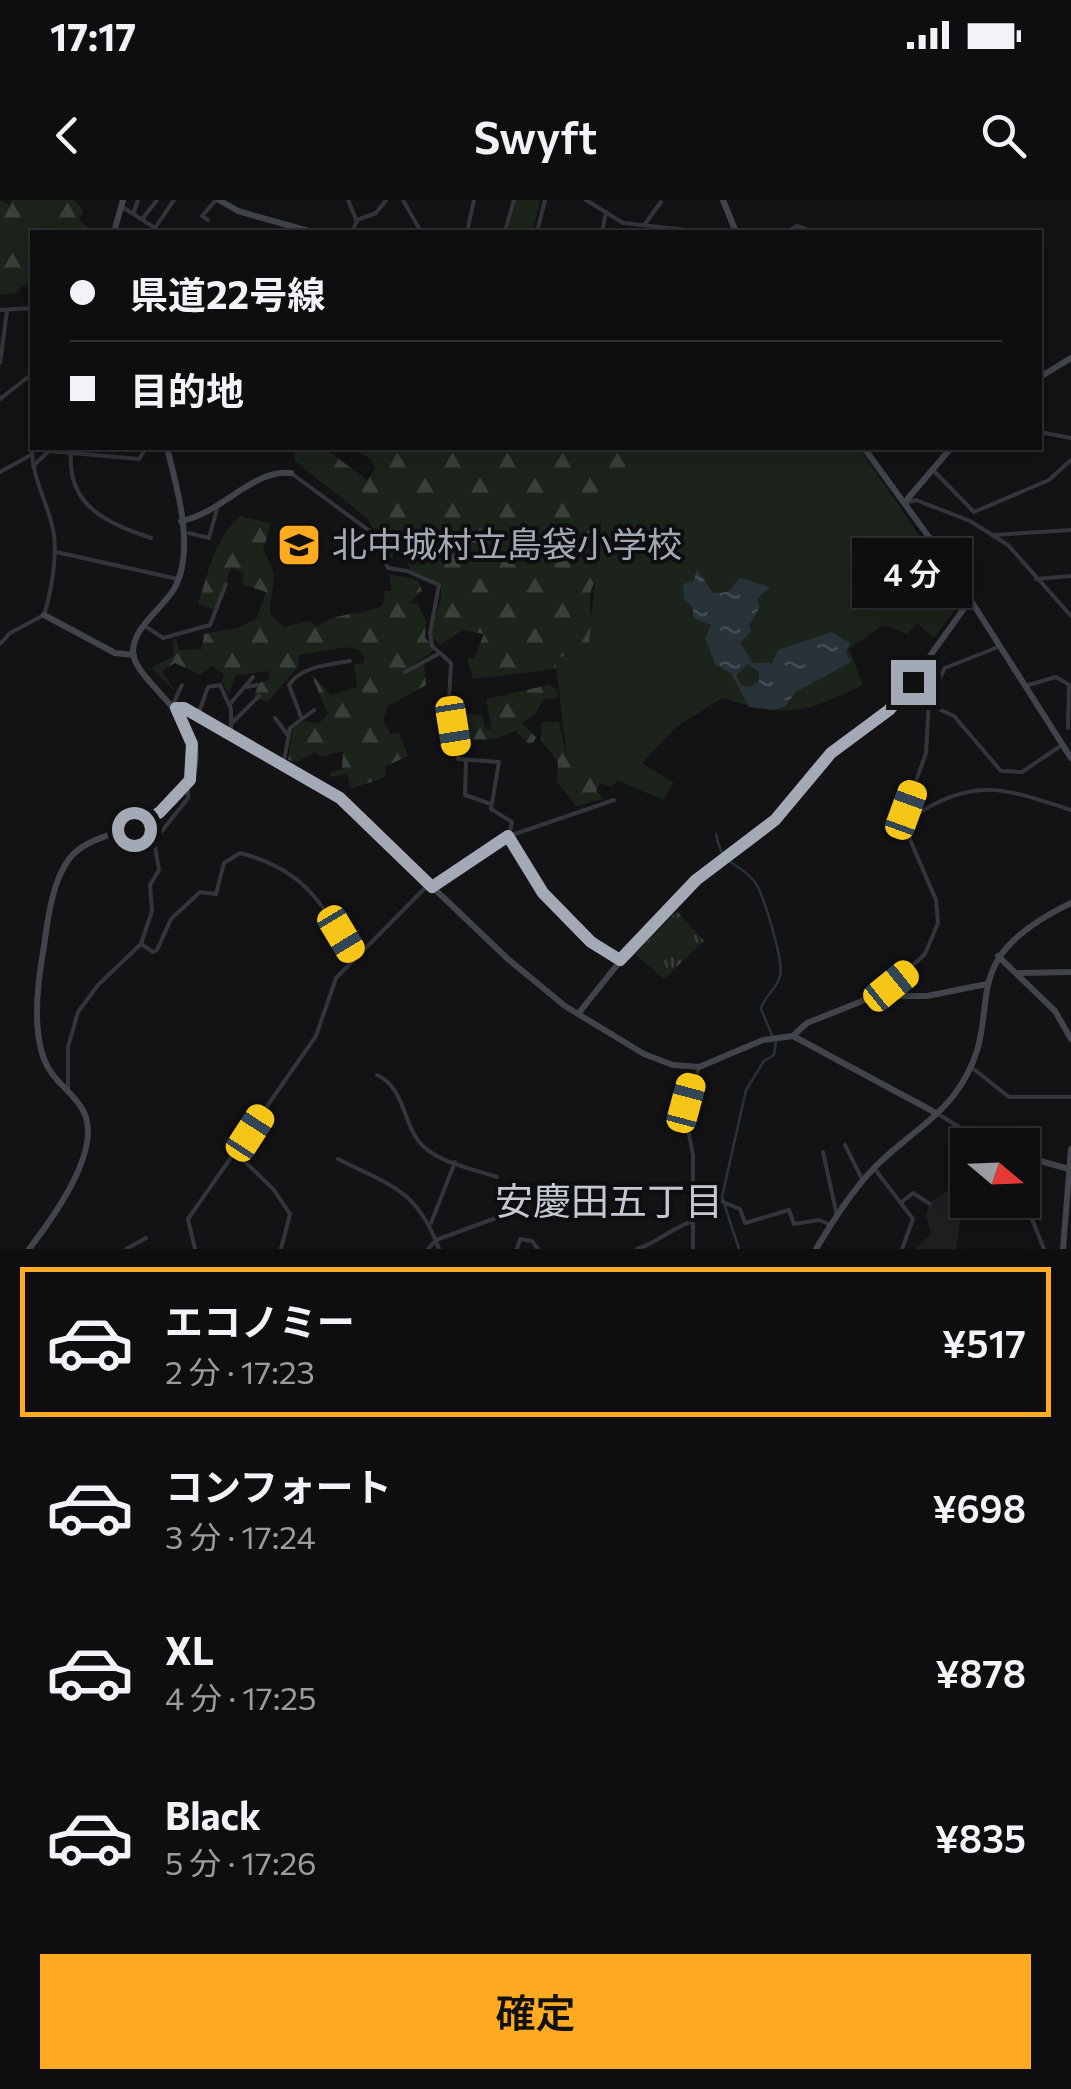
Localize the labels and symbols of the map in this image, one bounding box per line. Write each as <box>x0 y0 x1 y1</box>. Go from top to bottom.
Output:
place label: 北中城村立島袋小学校 <box>332 521 682 564</box>
school or university icon: 北中城村立島袋小学校 <box>276 522 322 568</box>
callout: 4 分 <box>853 537 973 607</box>
route end <box>891 660 936 705</box>
car <box>433 694 473 758</box>
car <box>882 777 930 843</box>
route start <box>112 807 157 852</box>
car <box>313 901 369 967</box>
car <box>858 955 924 1017</box>
car <box>664 1070 708 1136</box>
car <box>221 1100 279 1166</box>
north arrow <box>950 1128 1040 1218</box>
district label: 安慶田五丁目 <box>495 1176 723 1223</box>

